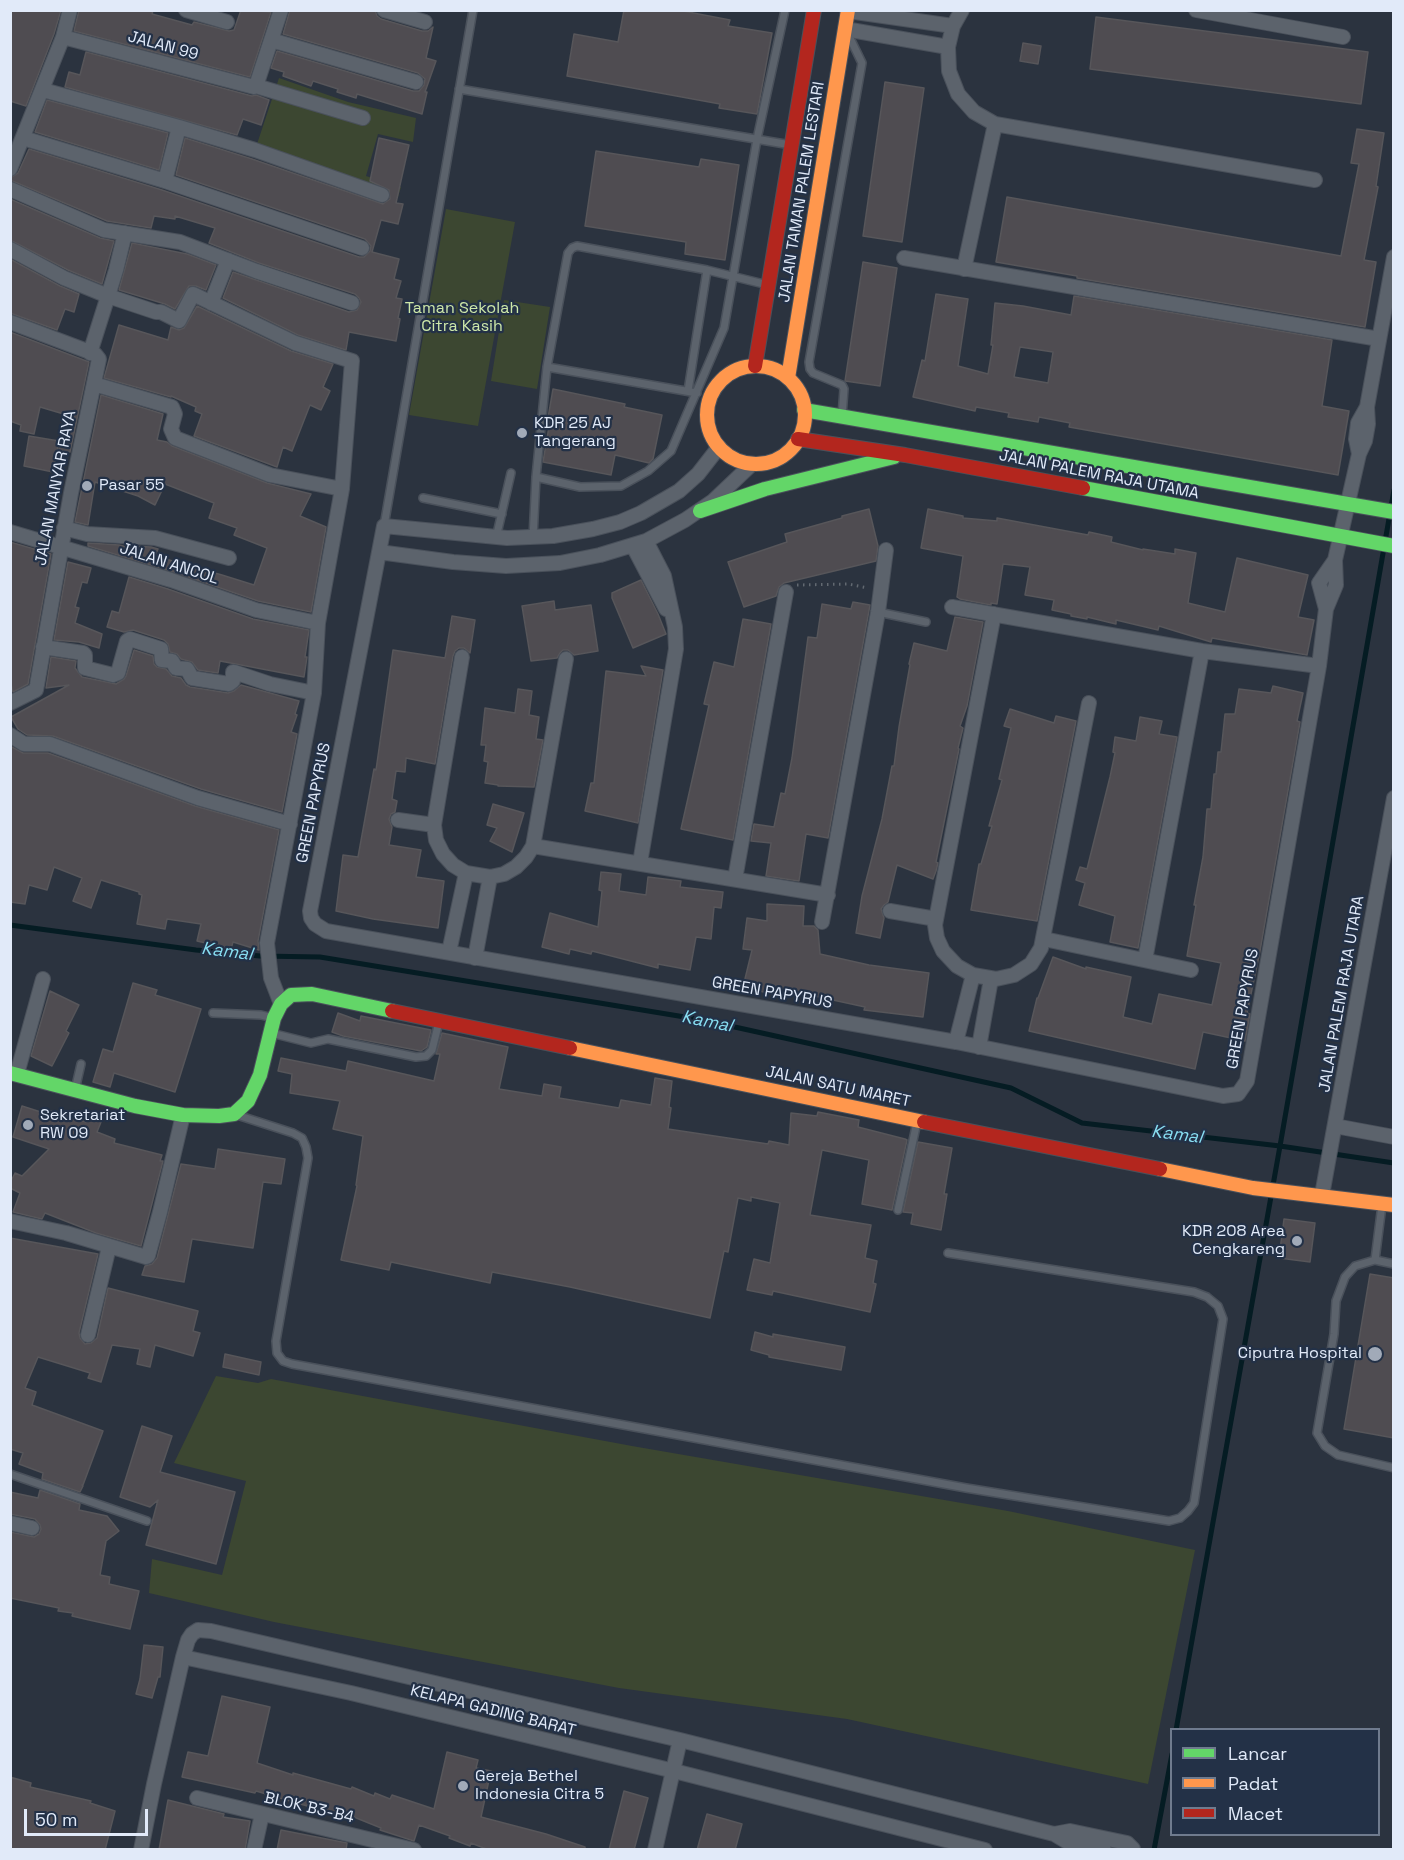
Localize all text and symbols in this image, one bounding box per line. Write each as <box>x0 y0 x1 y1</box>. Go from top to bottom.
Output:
street label: JALAN 99 <box>126 27 200 65</box>
street label: JALAN TAMAN PALEM LESTARI <box>775 80 829 304</box>
park label: Taman Sekolah Citra Kasih <box>405 299 519 337</box>
street label: JALAN MANYAR RAYA <box>32 409 80 567</box>
place label: KDR 25 AJ Tangerang <box>534 414 616 452</box>
marker: KDR 25 AJ Tangerang <box>515 426 529 440</box>
street label: JALAN PALEM RAJA UTAMA <box>997 446 1201 504</box>
place label: Pasar 55 <box>99 476 164 496</box>
marker: Pasar 55 <box>80 479 94 493</box>
street label: JALAN ANCOL <box>117 539 221 589</box>
street label: GREEN PAPYRUS <box>293 741 335 865</box>
street label: JALAN PALEM RAJA UTARA <box>1315 894 1369 1094</box>
water label: Kamal <box>200 938 254 966</box>
street label: GREEN PAPYRUS <box>1223 947 1263 1071</box>
street label: GREEN PAPYRUS <box>710 973 834 1013</box>
water label: Kamal <box>680 1006 734 1038</box>
street label: JALAN SATU MARET <box>764 1062 912 1112</box>
place label: Sekretariat RW 09 <box>40 1106 125 1144</box>
marker: Sekretariat RW 09 <box>21 1118 35 1132</box>
water label: Kamal <box>1150 1121 1204 1149</box>
place label: KDR 208 Area Cengkareng <box>1182 1222 1285 1260</box>
marker: KDR 208 Area Cengkareng <box>1290 1234 1304 1248</box>
place label: Ciputra Hospital <box>1238 1344 1362 1364</box>
marker: Ciputra Hospital <box>1366 1345 1384 1363</box>
street label: KELAPA GADING BARAT <box>408 1681 578 1741</box>
legend <box>1170 1728 1380 1836</box>
text: Lancar <box>1228 1742 1287 1765</box>
place label: Gereja Bethel Indonesia Citra 5 <box>475 1767 604 1805</box>
text: Padat <box>1228 1772 1278 1795</box>
marker: Gereja Bethel Indonesia Citra 5 <box>456 1779 470 1793</box>
street label: BLOK B3-B4 <box>262 1788 356 1828</box>
scale bar <box>27 1797 152 1835</box>
text: Macet <box>1228 1802 1283 1825</box>
text: 50 m <box>35 1808 77 1831</box>

